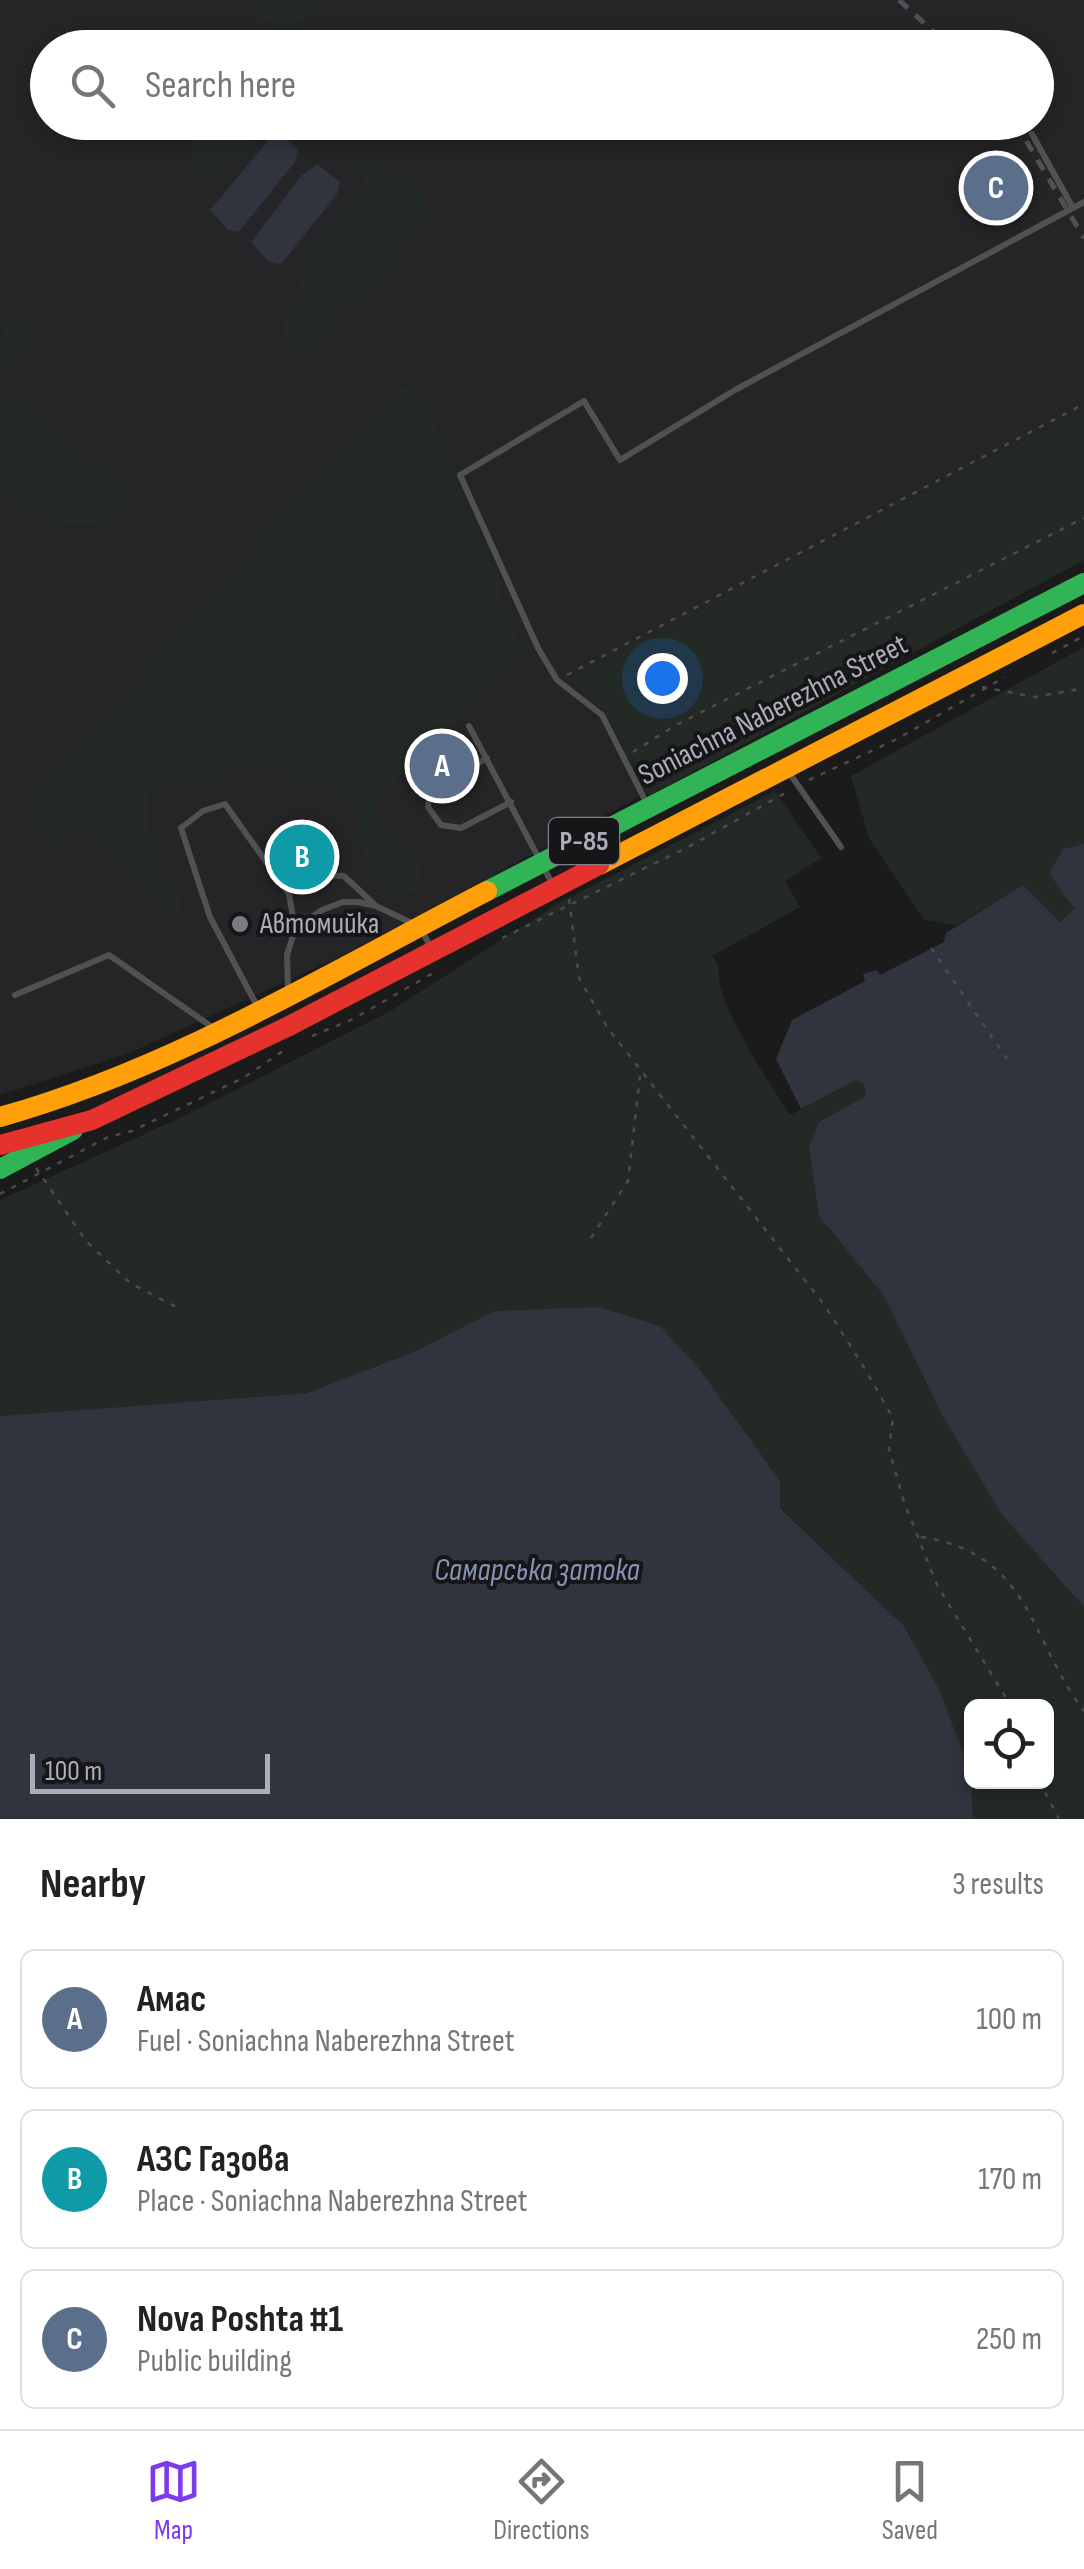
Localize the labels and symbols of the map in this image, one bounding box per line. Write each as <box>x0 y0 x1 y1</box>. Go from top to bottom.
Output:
pin: C <box>964 150 1028 226</box>
street label: Soniachna Naberezhna Street <box>633 627 913 793</box>
your location <box>637 653 688 704</box>
pin: A <box>410 728 474 804</box>
road number: Р-85 <box>549 818 619 864</box>
pin: B <box>270 820 334 894</box>
place label: Автомийка <box>259 906 379 942</box>
marker: Автомийка <box>229 913 251 935</box>
water label: Самарська затока <box>434 1551 640 1590</box>
scale bar <box>30 1749 270 1793</box>

